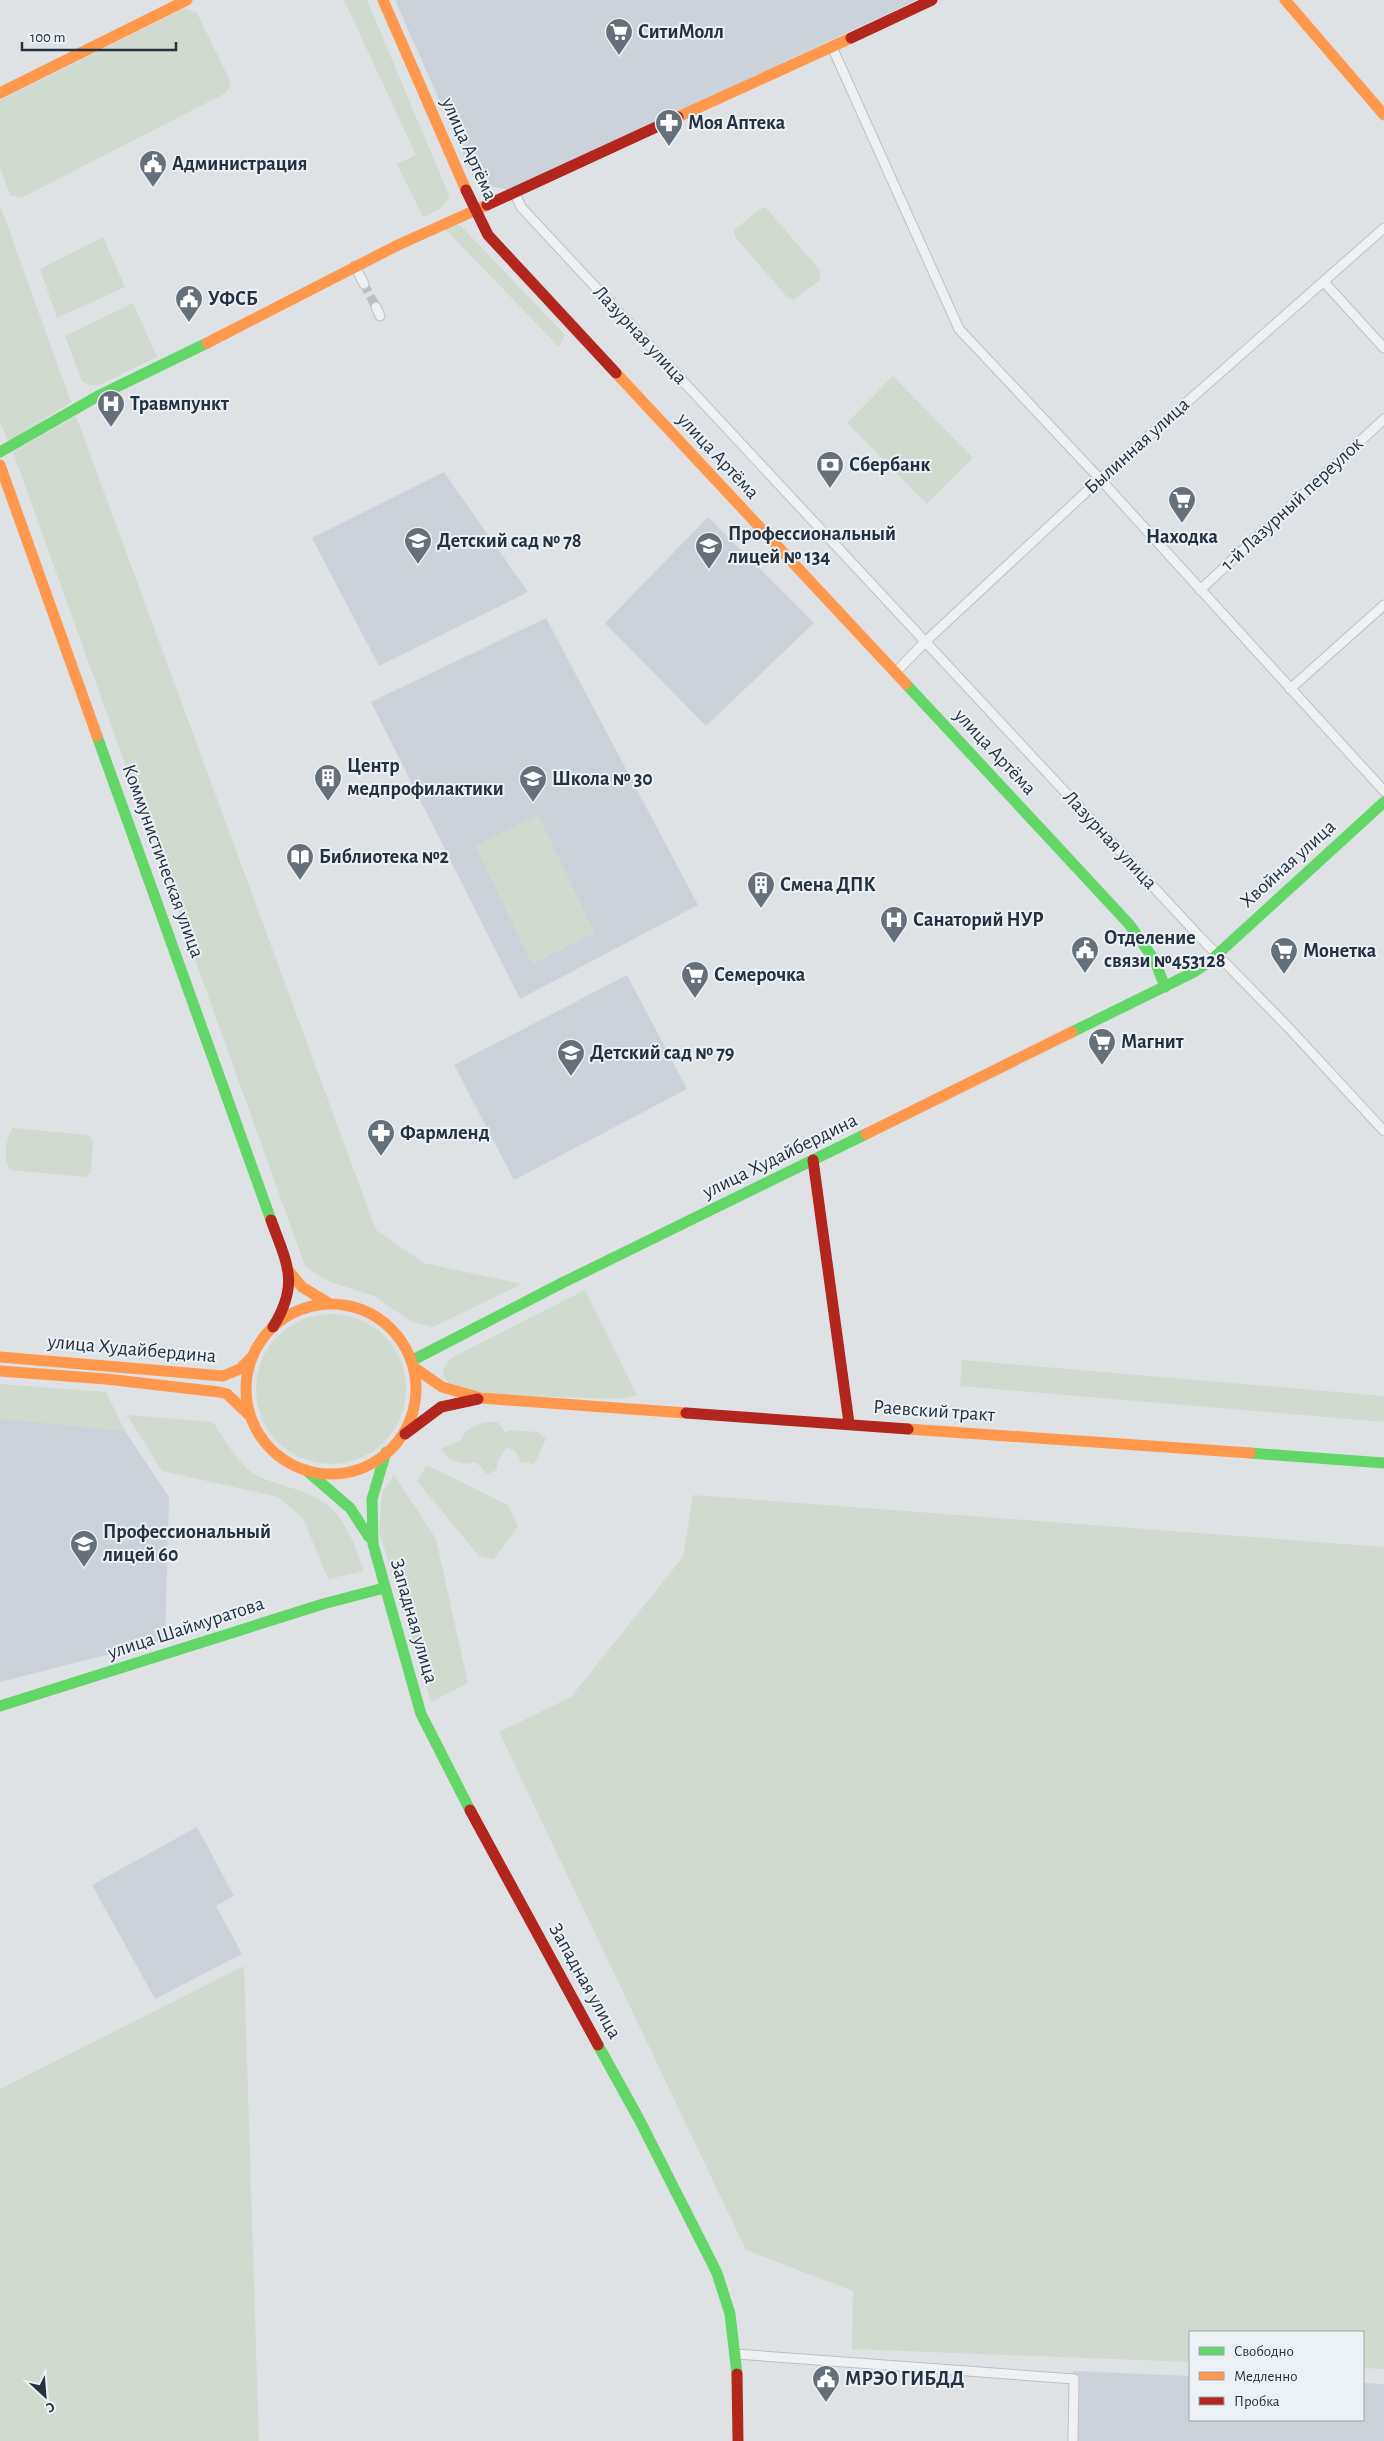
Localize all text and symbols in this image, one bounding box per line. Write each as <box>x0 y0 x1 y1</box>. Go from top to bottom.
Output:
supermarket icon: СитиМолл <box>604 17 634 56</box>
scale bar <box>22 20 176 52</box>
place label: СитиМолл <box>638 22 724 42</box>
text: 100 m <box>30 30 65 45</box>
street label: улица Артёма <box>437 94 500 203</box>
pharmacy icon: Моя Аптека <box>654 108 684 147</box>
place label: Моя Аптека <box>688 113 786 133</box>
public building icon: Администрация <box>138 149 168 188</box>
place label: Администрация <box>172 154 307 174</box>
street label: Лазурная улица <box>589 282 691 388</box>
public building icon: УФСБ <box>174 284 204 323</box>
place label: УФСБ <box>208 289 258 309</box>
hospital icon: Травмпункт <box>96 389 126 428</box>
place label: Травмпункт <box>130 394 229 414</box>
street label: Былинная улица <box>1081 394 1193 498</box>
street label: улица Артёма <box>673 408 763 503</box>
street label: 1-й Лазурный переулок <box>1217 433 1367 575</box>
bank icon: Сбербанк <box>815 450 845 489</box>
place label: Сбербанк <box>849 455 930 475</box>
supermarket icon: Находка <box>1167 485 1197 524</box>
place label: Профессиональный лицей № 134 <box>728 524 896 567</box>
school or university icon: Детский сад № 78 <box>403 526 433 565</box>
place label: Находка <box>1146 527 1218 547</box>
place label: Детский сад № 78 <box>437 531 582 551</box>
school or university icon: Профессиональный лицей № 134 <box>694 531 724 570</box>
street label: улица Артёма <box>950 704 1040 799</box>
place label: Центр медпрофилактики <box>347 756 504 799</box>
street label: Коммунистическая улица <box>119 761 207 961</box>
building icon: Центр медпрофилактики <box>313 763 343 802</box>
school or university icon: Школа № 30 <box>518 764 548 803</box>
place label: Школа № 30 <box>552 769 653 789</box>
street label: Лазурная улица <box>1059 787 1161 893</box>
street label: Хвойная улица <box>1236 816 1340 912</box>
library icon: Библиотека №2 <box>285 842 315 881</box>
place label: Библиотека №2 <box>319 847 449 867</box>
building icon: Смена ДПК <box>746 870 776 909</box>
place label: Смена ДПК <box>780 875 876 895</box>
hospital icon: Санаторий НУР <box>879 905 909 944</box>
place label: Санаторий НУР <box>913 910 1044 930</box>
place label: Отделение связи №453128 <box>1104 928 1226 971</box>
public building icon: Отделение связи №453128 <box>1070 935 1100 974</box>
supermarket icon: Монетка <box>1269 936 1299 975</box>
place label: Монетка <box>1303 941 1377 961</box>
supermarket icon: Семерочка <box>680 960 710 999</box>
place label: Семерочка <box>714 965 806 985</box>
supermarket icon: Магнит <box>1087 1027 1117 1066</box>
place label: Магнит <box>1121 1032 1184 1052</box>
school or university icon: Детский сад № 79 <box>556 1038 586 1077</box>
place label: Детский сад № 79 <box>590 1043 735 1063</box>
street label: улица Худайбердина <box>699 1110 860 1202</box>
pharmacy icon: Фармленд <box>366 1118 396 1157</box>
place label: Фармленд <box>400 1123 490 1143</box>
street label: улица Худайбердина <box>46 1332 217 1366</box>
street label: Раевский тракт <box>873 1397 996 1425</box>
place label: Профессиональный лицей 60 <box>103 1522 271 1565</box>
school or university icon: Профессиональный лицей 60 <box>69 1529 99 1568</box>
street label: Западная улица <box>387 1556 441 1686</box>
street label: улица Шаймуратова <box>104 1593 267 1663</box>
street label: Западная улица <box>545 1920 625 2042</box>
legend <box>1189 2331 1364 2421</box>
text: Свободно <box>1234 2344 1294 2359</box>
public building icon: МРЭО ГИБДД <box>811 2364 841 2403</box>
place label: МРЭО ГИБДД <box>845 2369 964 2389</box>
text: Медленно <box>1234 2369 1298 2384</box>
north arrow <box>20 2371 70 2421</box>
text: Пробка <box>1234 2394 1280 2409</box>
text: С <box>43 2399 57 2415</box>

